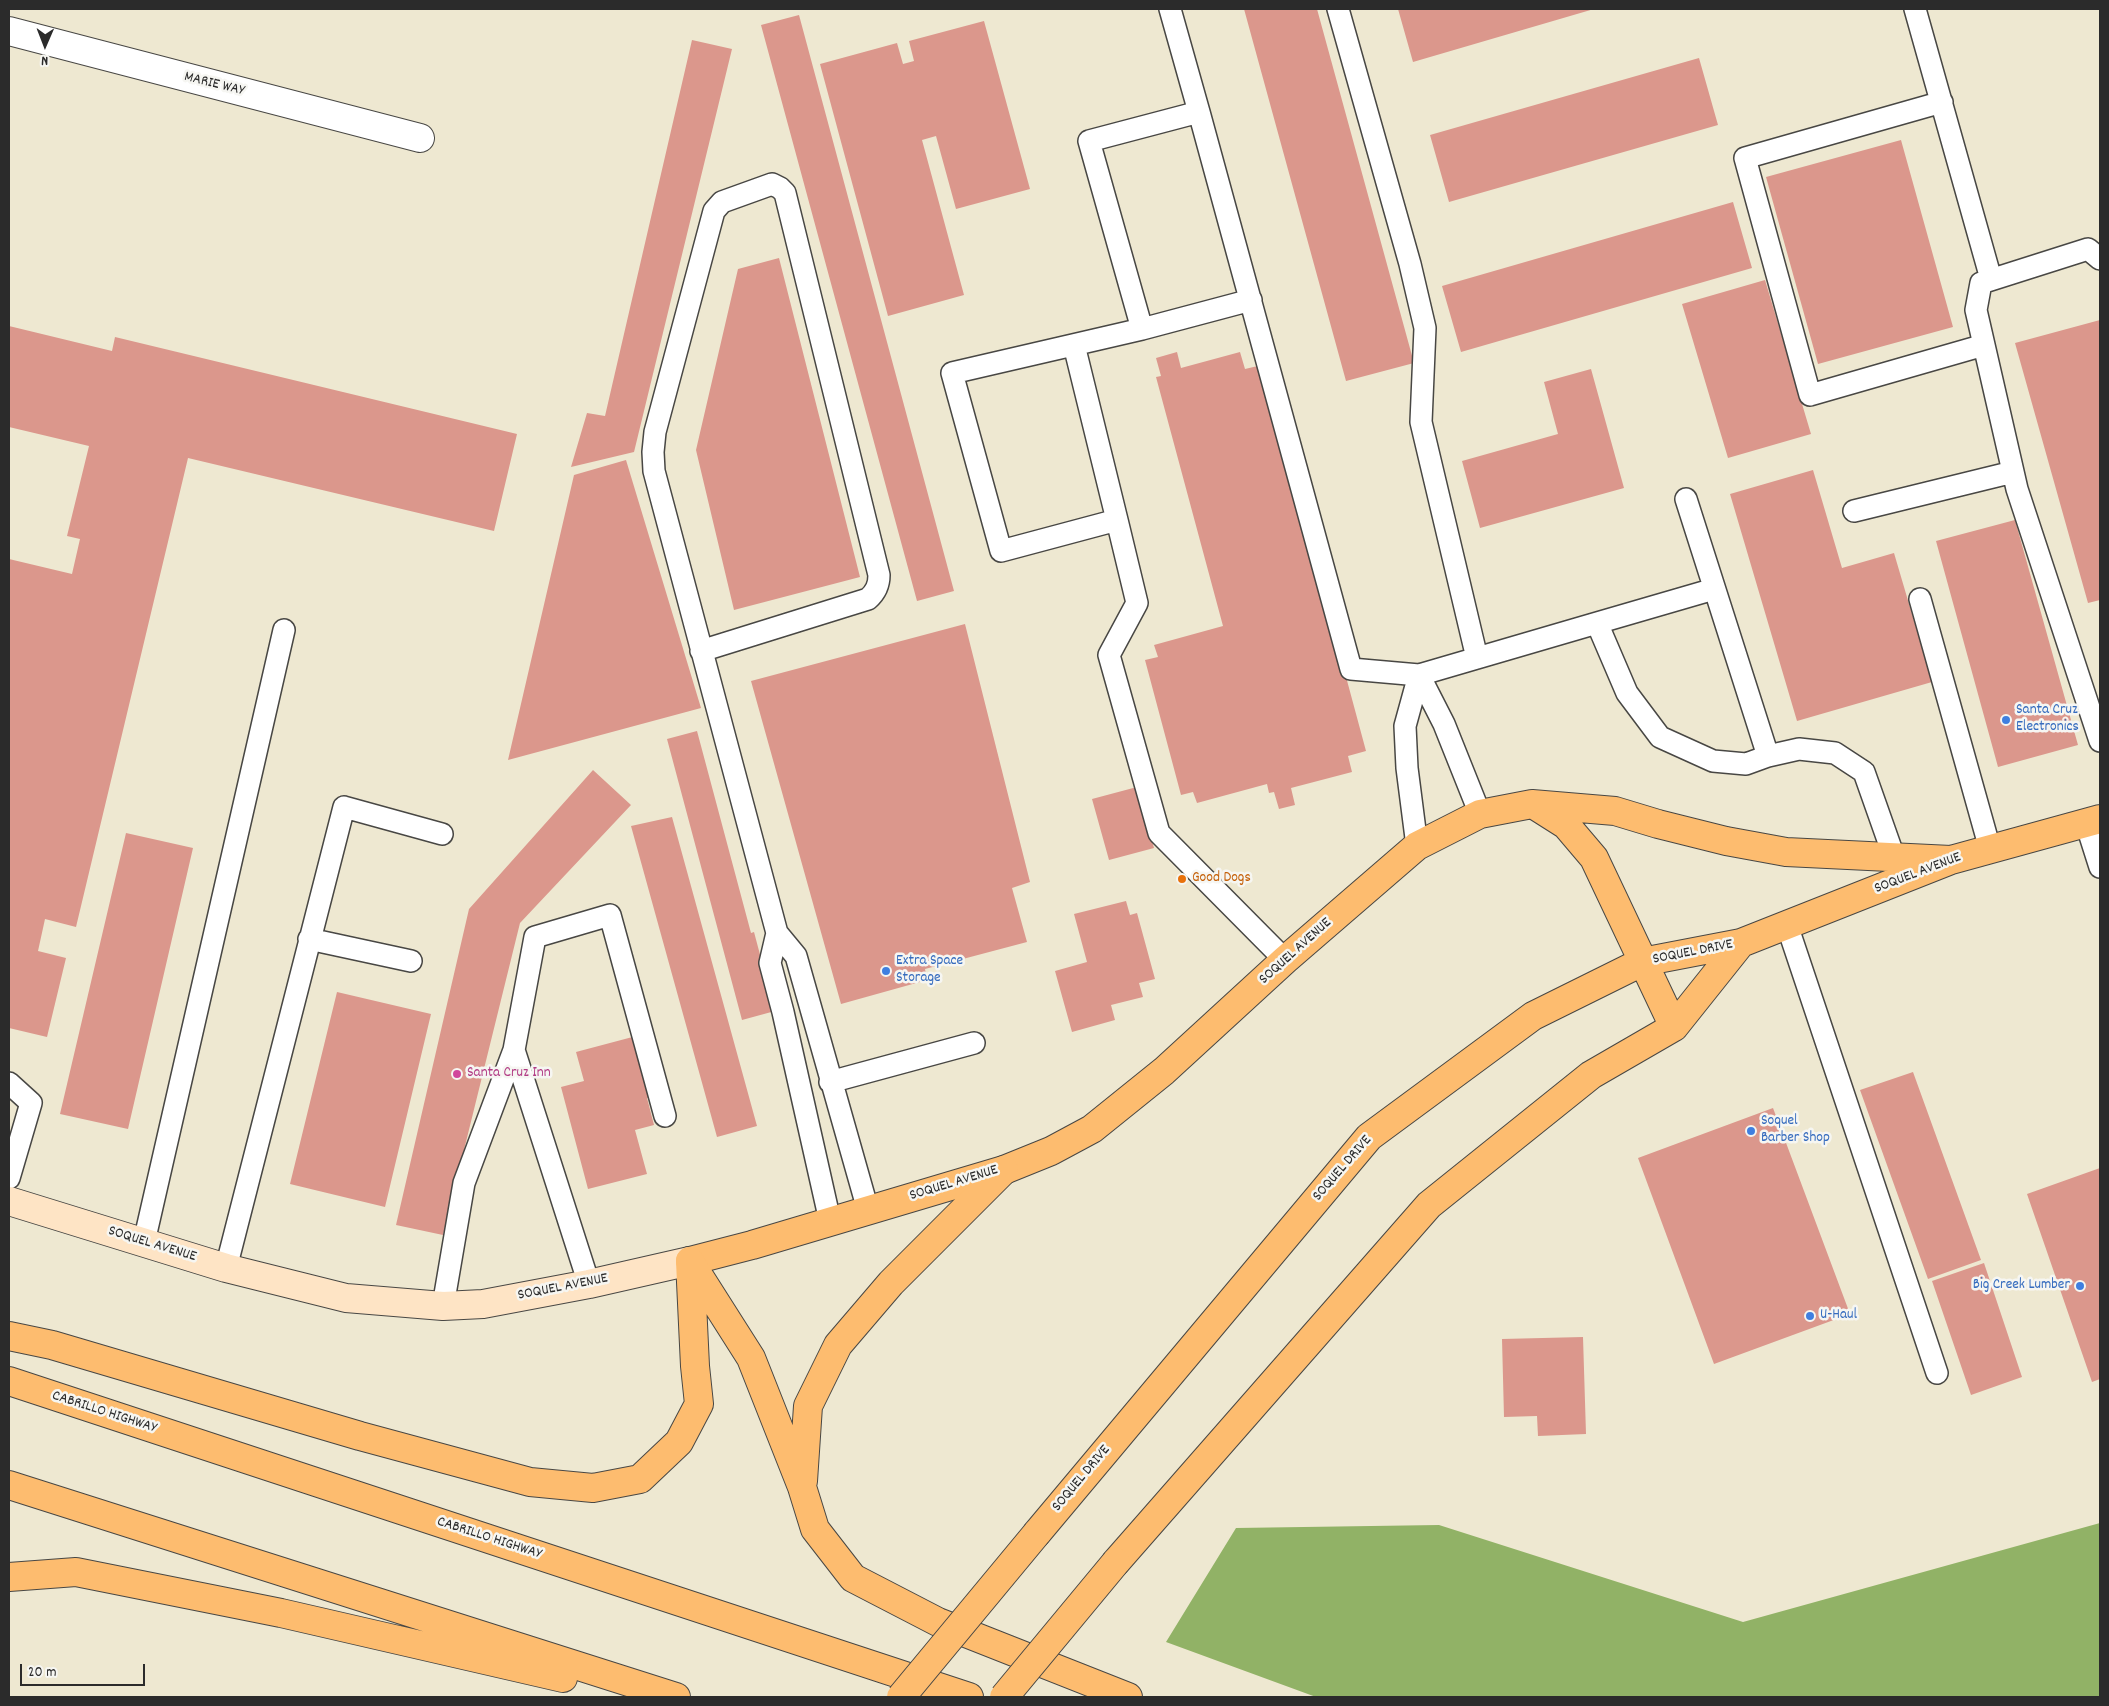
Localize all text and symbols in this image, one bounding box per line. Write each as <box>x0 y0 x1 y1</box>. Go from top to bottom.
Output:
north arrow <box>20 20 70 70</box>
text: N <box>41 50 48 70</box>
street label: MARIE WAY <box>182 69 246 101</box>
place label: Santa Cruz Electronics <box>2016 702 2079 737</box>
marker: Santa Cruz Electronics <box>2000 714 2012 726</box>
street label: SOQUEL AVENUE <box>1872 849 1964 899</box>
place label: Good Dogs <box>1192 870 1251 888</box>
marker: Good Dogs <box>1176 873 1188 885</box>
street label: SOQUEL AVENUE <box>1256 915 1336 989</box>
street label: SOQUEL DRIVE <box>1651 936 1735 970</box>
place label: Extra Space Storage <box>896 953 963 988</box>
marker: Extra Space Storage <box>880 965 892 977</box>
place label: Santa Cruz Inn <box>467 1065 551 1083</box>
marker: Santa Cruz Inn <box>451 1068 463 1080</box>
place label: Soquel Barber Shop <box>1761 1113 1830 1148</box>
marker: Soquel Barber Shop <box>1745 1125 1757 1137</box>
street label: SOQUEL DRIVE <box>1310 1132 1376 1206</box>
street label: SOQUEL AVENUE <box>908 1162 1000 1206</box>
street label: SOQUEL AVENUE <box>106 1223 198 1267</box>
street label: SOQUEL AVENUE <box>516 1270 610 1306</box>
place label: Big Creek Lumber <box>1973 1277 2070 1295</box>
marker: Big Creek Lumber <box>2074 1280 2086 1292</box>
place label: U-Haul <box>1820 1307 1857 1325</box>
marker: U-Haul <box>1804 1310 1816 1322</box>
street label: CABRILLO HIGHWAY <box>49 1388 159 1438</box>
street label: SOQUEL DRIVE <box>1049 1442 1115 1516</box>
street label: CABRILLO HIGHWAY <box>434 1514 544 1564</box>
scale bar <box>22 1654 148 1686</box>
text: 20 m <box>28 1662 56 1684</box>

